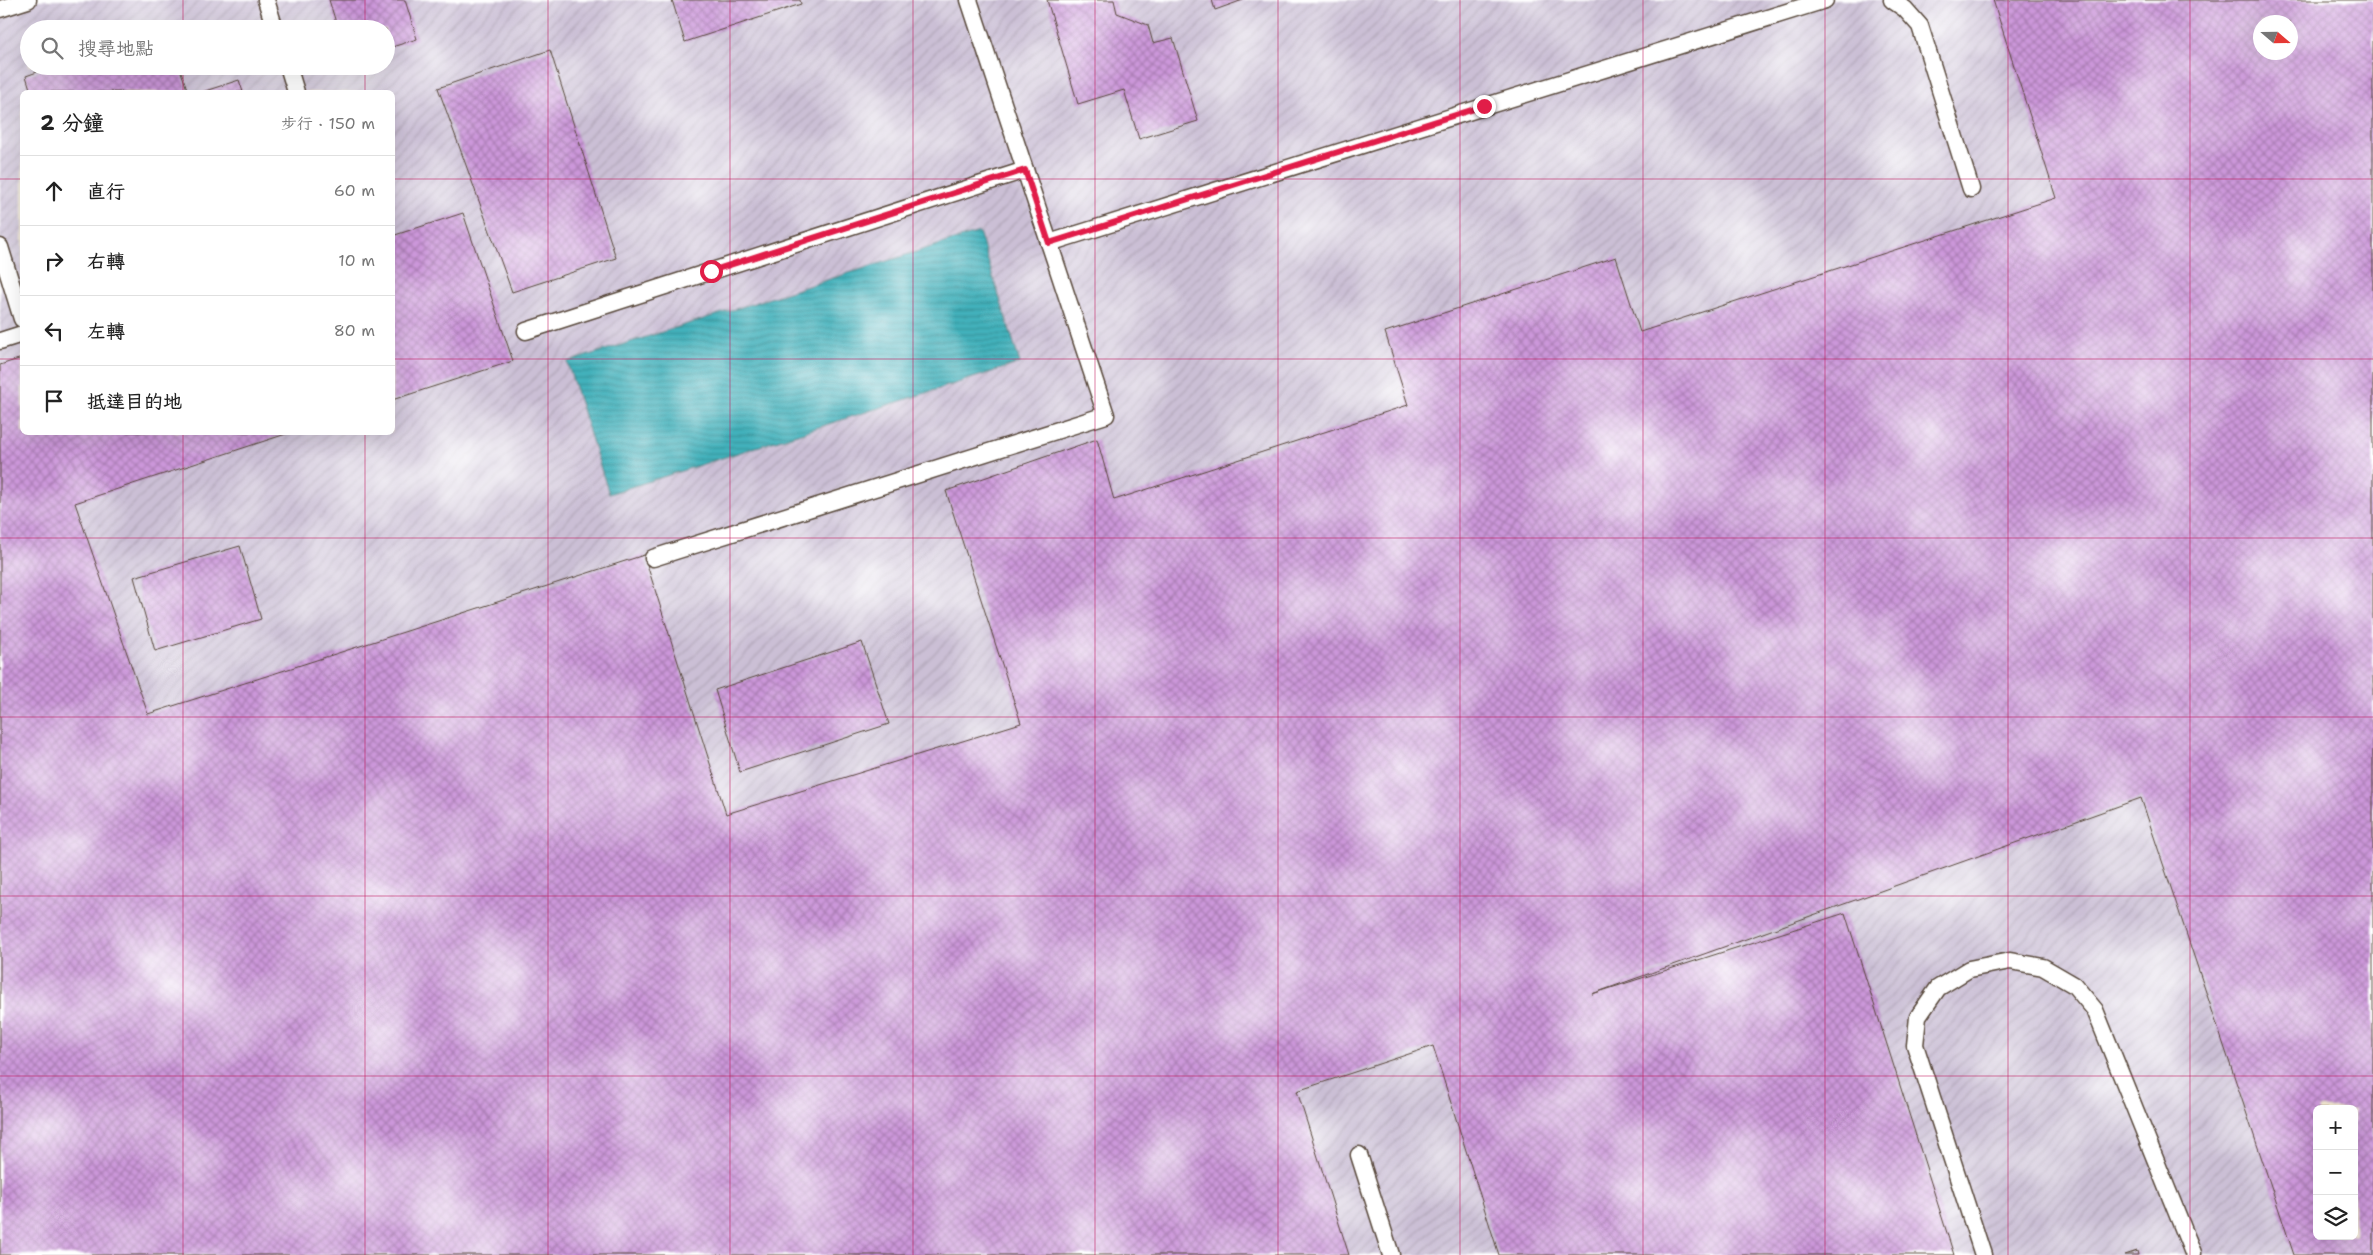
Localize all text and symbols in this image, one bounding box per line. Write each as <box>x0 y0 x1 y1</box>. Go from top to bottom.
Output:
north arrow <box>2253 15 2298 60</box>
search box <box>20 20 395 75</box>
icon: search <box>38 34 66 62</box>
text: 搜尋地點 <box>78 36 154 61</box>
route end <box>1473 95 1496 118</box>
text: 2 分鐘 <box>40 109 104 137</box>
text: 步行 · 150 m <box>281 113 375 134</box>
icon: ahead <box>40 177 68 205</box>
text: 直行 <box>87 179 125 204</box>
text: 60 m <box>334 180 375 201</box>
icon: right <box>40 247 68 275</box>
text: 右轉 <box>87 249 125 274</box>
text: 10 m <box>338 250 375 271</box>
route start <box>700 260 723 283</box>
icon: left <box>40 317 68 345</box>
text: 左轉 <box>87 319 125 344</box>
text: 80 m <box>334 320 375 341</box>
icon: arrive <box>40 387 68 415</box>
text: 抵達目的地 <box>87 389 182 414</box>
map controls <box>2313 1105 2358 1240</box>
button: + <box>2313 1105 2358 1150</box>
button: − <box>2313 1150 2358 1195</box>
button: layers <box>2313 1195 2358 1240</box>

